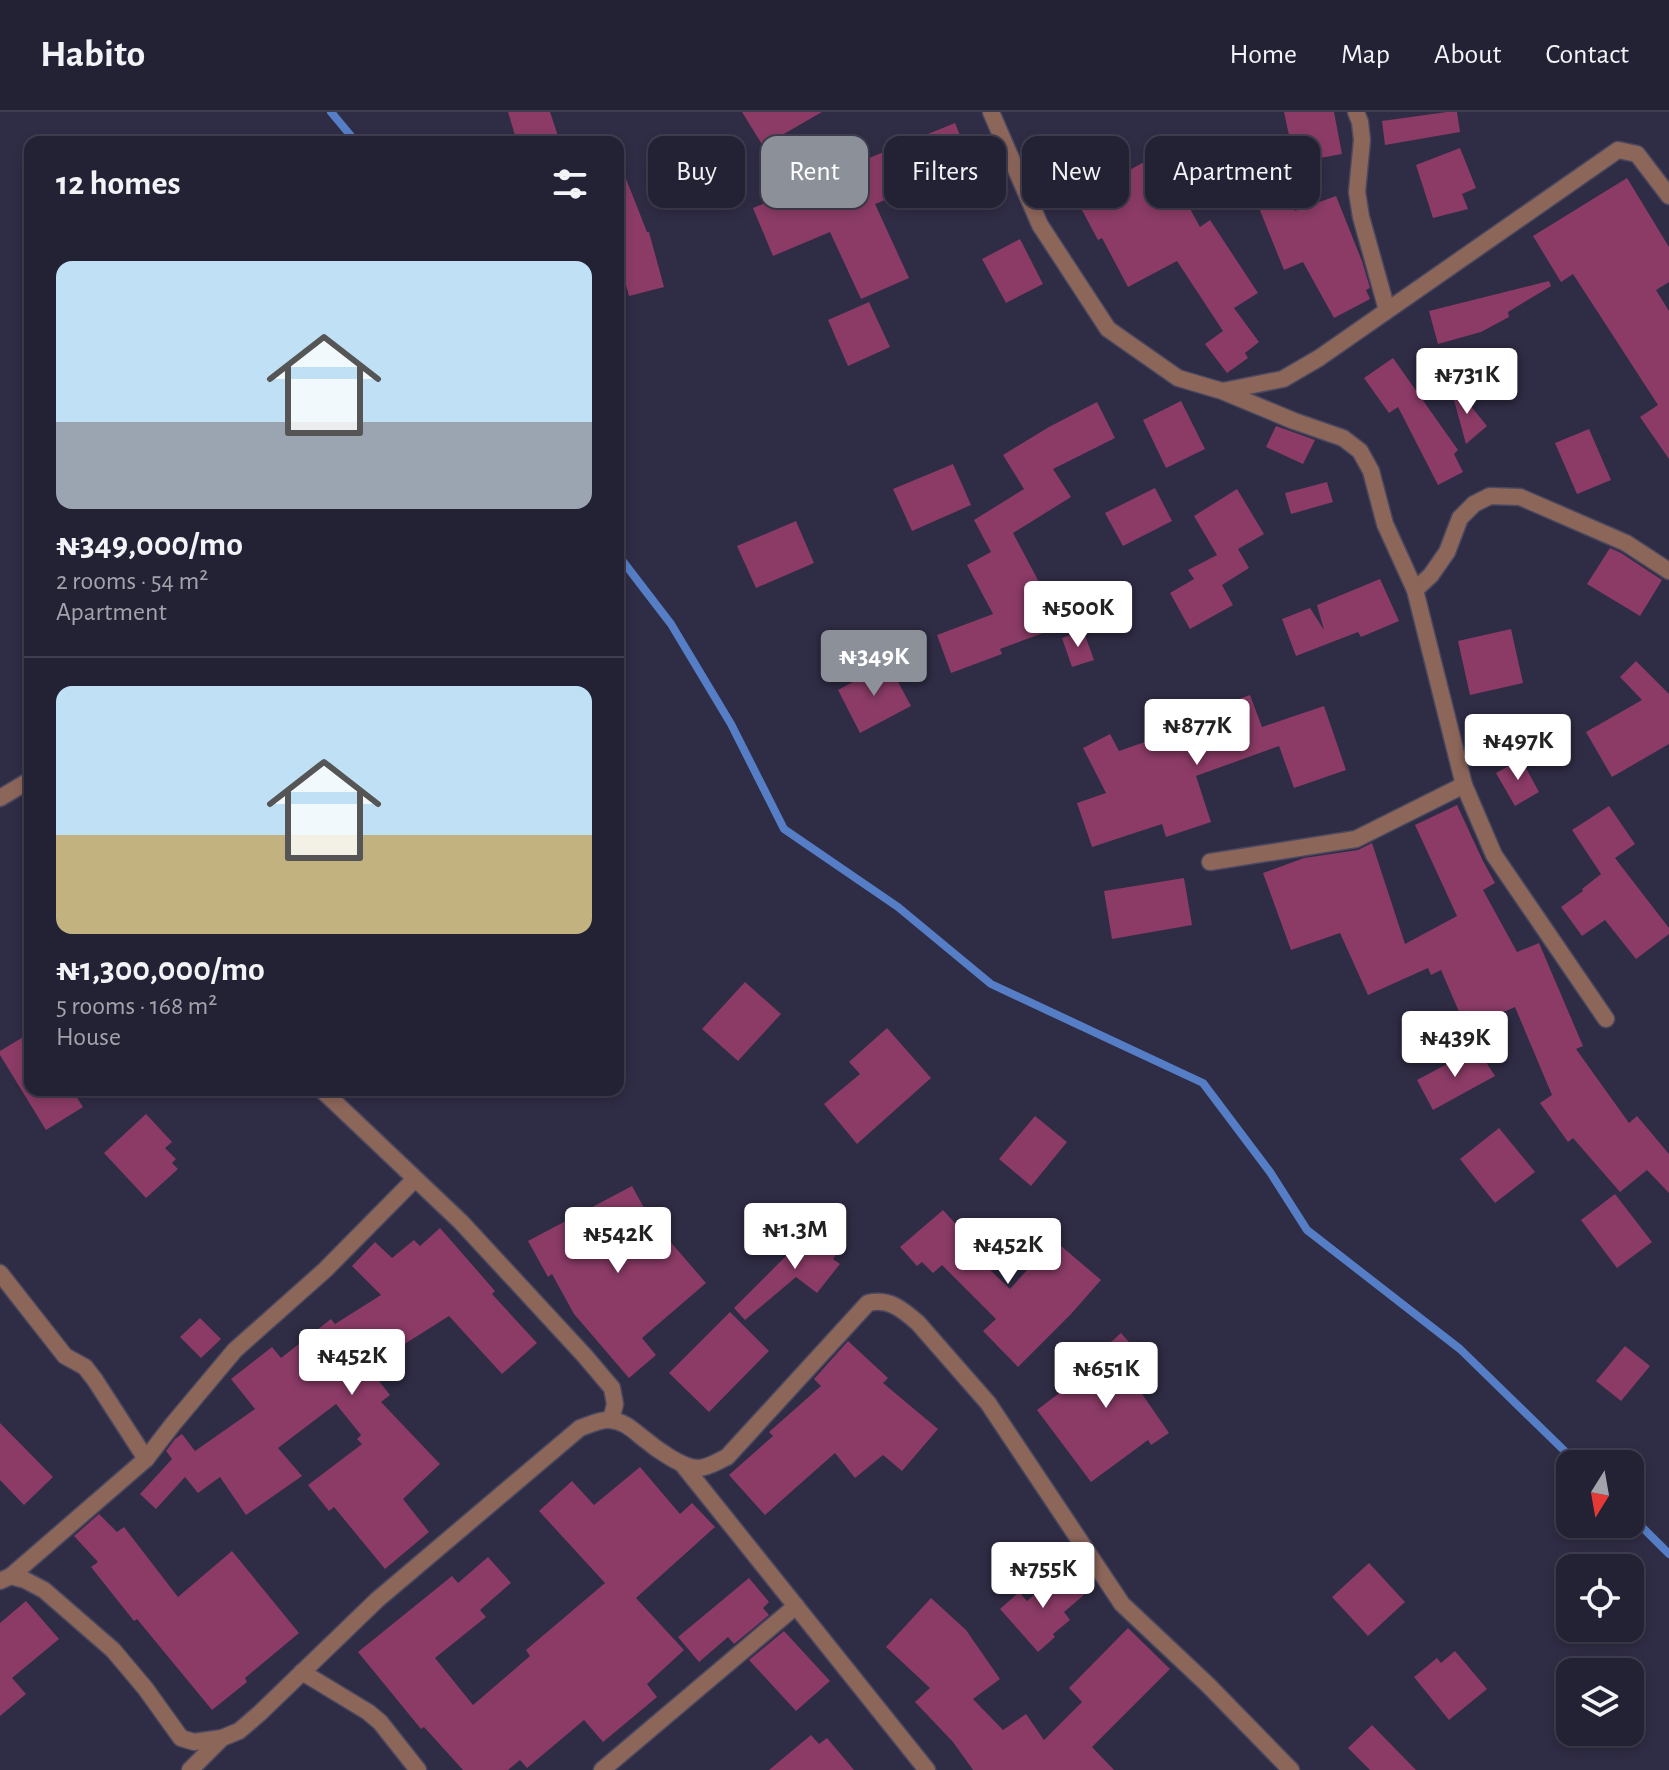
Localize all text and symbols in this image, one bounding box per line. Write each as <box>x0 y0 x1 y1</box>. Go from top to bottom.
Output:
text: Habito <box>40 36 145 74</box>
text: Home <box>1230 41 1297 69</box>
text: Map <box>1341 41 1390 69</box>
text: About <box>1434 41 1502 69</box>
text: Contact <box>1546 41 1629 69</box>
chip: Buy <box>648 136 745 208</box>
chip: Rent <box>761 136 868 208</box>
chip: Filters <box>884 136 1006 208</box>
chip: New <box>1022 136 1129 208</box>
chip: Apartment <box>1145 136 1320 208</box>
icon: filters <box>548 162 592 206</box>
text: 12 homes <box>56 167 181 201</box>
icon: home <box>252 313 396 457</box>
pin: ₦731K <box>1411 348 1523 416</box>
text: ₦731K <box>1434 361 1500 387</box>
text: ₦349,000/mo <box>56 528 243 562</box>
text: 2 rooms · 54 m² <box>56 568 208 594</box>
pin: ₦500K <box>1022 581 1134 649</box>
text: ₦500K <box>1042 594 1114 620</box>
text: Apartment <box>56 599 167 625</box>
pin: ₦349K <box>818 630 930 698</box>
text: ₦349K <box>839 643 909 669</box>
pin: ₦877K <box>1141 699 1253 767</box>
text: ₦877K <box>1163 712 1231 738</box>
pin: ₦497K <box>1462 714 1574 782</box>
text: ₦497K <box>1483 727 1553 753</box>
icon: home <box>252 738 396 882</box>
text: ₦1,300,000/mo <box>56 953 265 987</box>
text: 5 rooms · 168 m² <box>56 993 217 1019</box>
pin: ₦439K <box>1399 1011 1511 1079</box>
text: House <box>56 1024 121 1050</box>
text: ₦439K <box>1420 1024 1490 1050</box>
pin: ₦1.3M <box>739 1203 851 1271</box>
pin: ₦542K <box>562 1207 674 1275</box>
text: ₦1.3M <box>762 1216 828 1242</box>
pin: ₦452K <box>952 1218 1064 1286</box>
text: ₦542K <box>583 1220 653 1246</box>
text: ₦452K <box>973 1231 1043 1257</box>
pin: ₦452K <box>296 1329 408 1397</box>
text: ₦452K <box>317 1342 387 1368</box>
pin: ₦651K <box>1050 1342 1162 1410</box>
text: ₦651K <box>1073 1355 1139 1381</box>
north arrow <box>1556 1450 1644 1538</box>
map controls <box>1556 1450 1644 1746</box>
pin: ₦755K <box>987 1542 1099 1610</box>
button: locate <box>1556 1554 1644 1642</box>
text: ₦755K <box>1009 1555 1077 1581</box>
button: layers <box>1556 1658 1644 1746</box>

